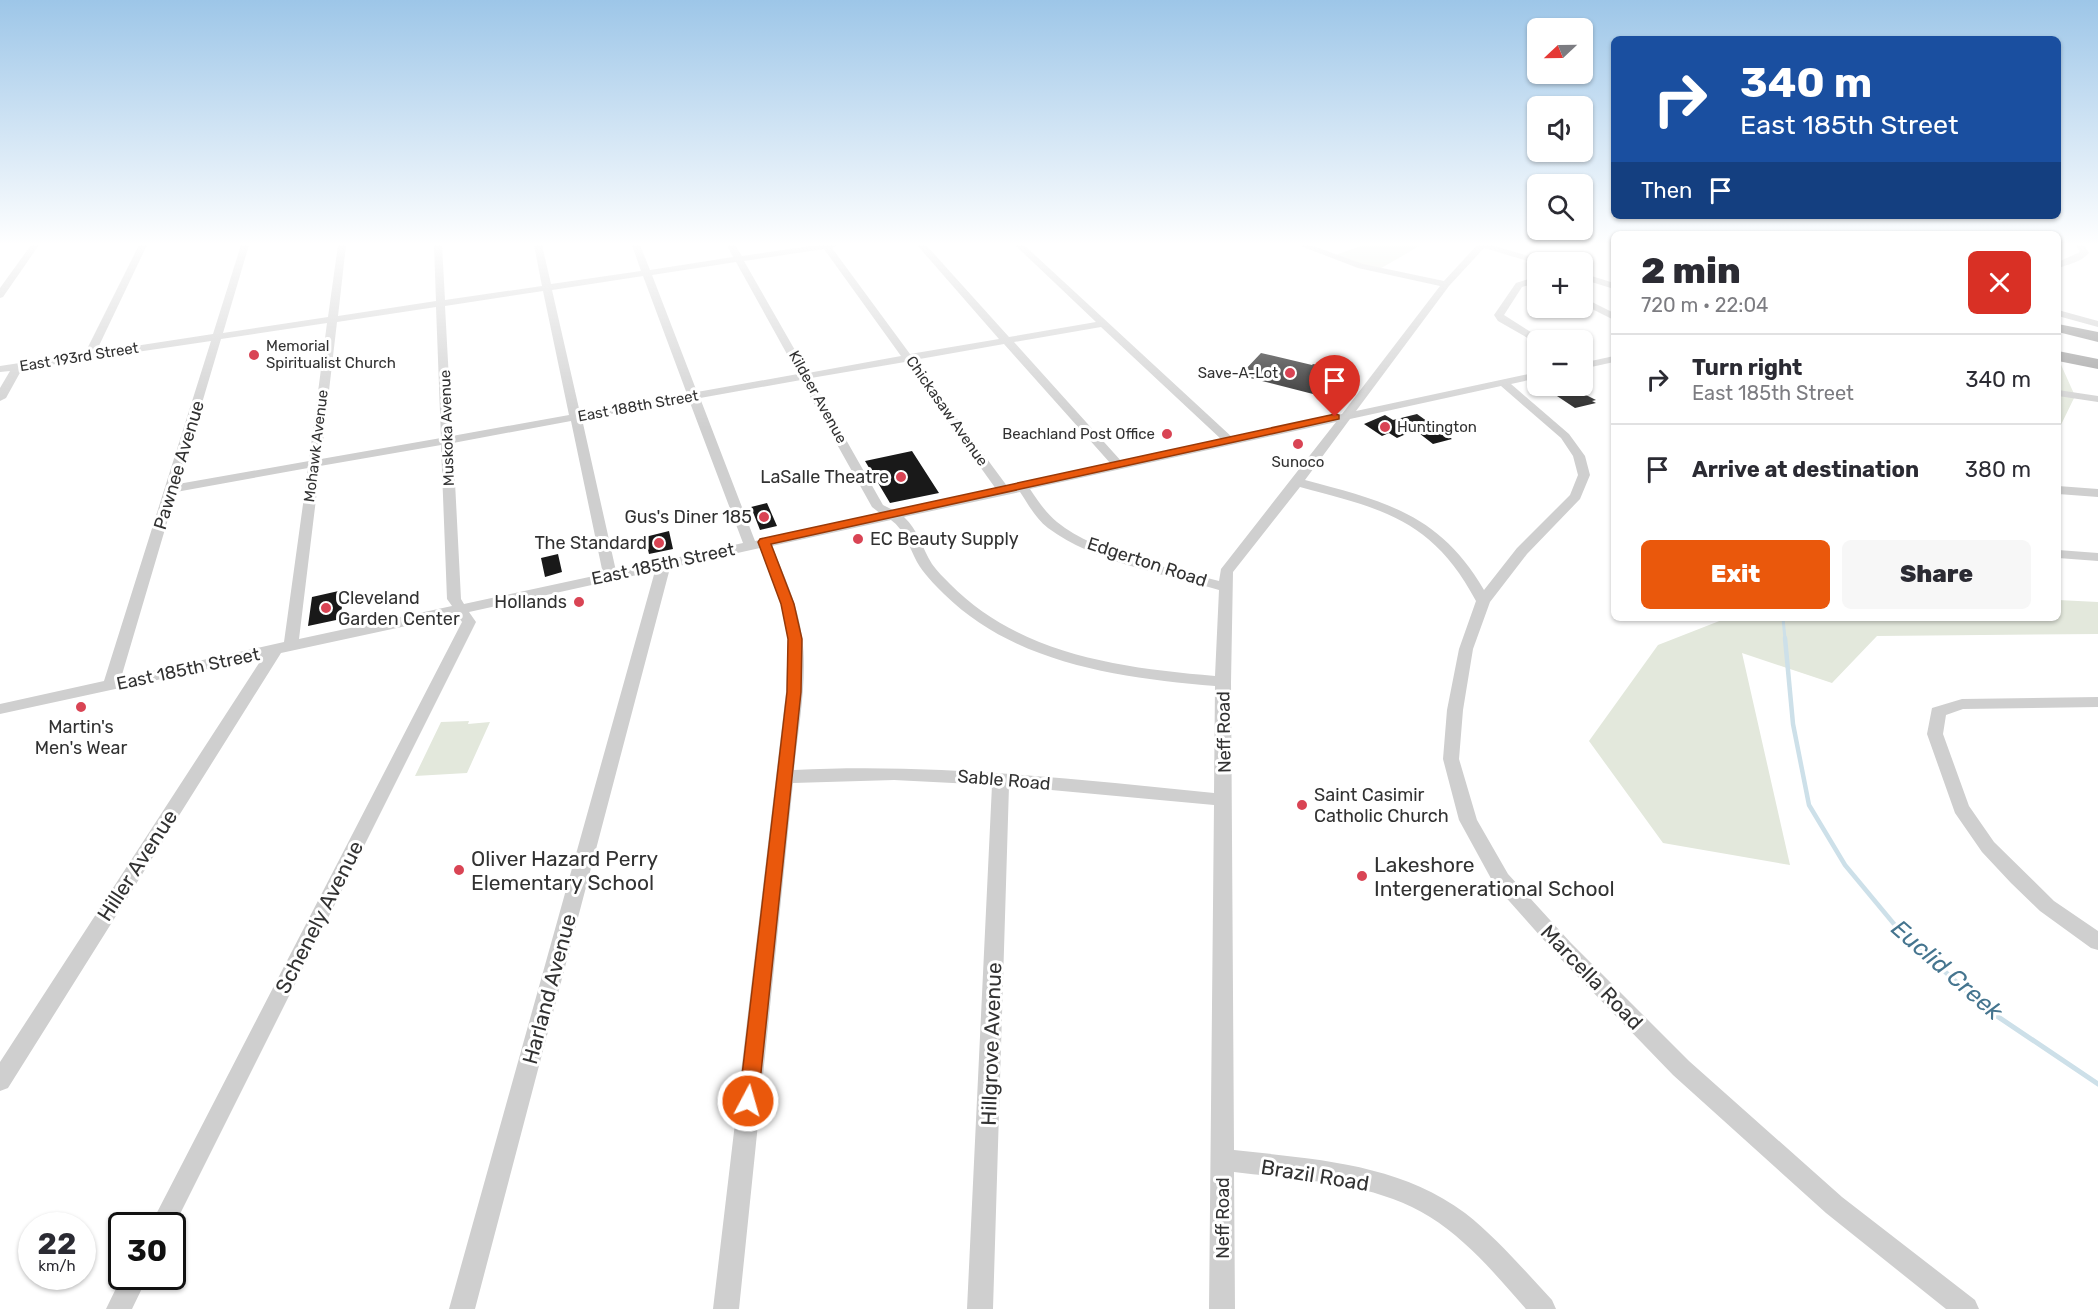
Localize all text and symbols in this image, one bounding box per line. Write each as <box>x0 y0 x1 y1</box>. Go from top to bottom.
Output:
north arrow <box>1527 18 1593 84</box>
map controls <box>1527 18 1593 396</box>
text: 340 m <box>1740 58 1872 108</box>
icon: right <box>1641 60 1719 138</box>
button: sound <box>1527 96 1593 162</box>
text: East 185th Street <box>1740 109 1959 141</box>
button: search <box>1527 174 1593 240</box>
icon: arrive <box>1704 174 1737 207</box>
text: Then <box>1641 177 1692 204</box>
text: 2 min <box>1641 249 1741 292</box>
button: close <box>1968 251 2031 314</box>
button: + <box>1527 252 1593 318</box>
text: 720 m · 22:04 <box>1641 293 1769 317</box>
button: − <box>1527 330 1593 396</box>
place label: Memorial Spiritualist Church <box>266 337 396 372</box>
street label: East 193rd Street <box>18 339 140 375</box>
marker: Memorial Spiritualist Church <box>247 348 261 362</box>
street label: Kildeer Avenue <box>785 348 851 446</box>
street label: Chickasaw Avenue <box>902 352 992 470</box>
text: Turn right <box>1692 354 1802 381</box>
pin <box>1309 355 1360 417</box>
icon: right <box>1641 363 1674 396</box>
place label: Save-A-Lot <box>1198 364 1278 382</box>
icon: arrive <box>1318 364 1351 397</box>
marker: Save-A-Lot <box>1283 366 1297 380</box>
text: 340 m <box>1965 366 2031 393</box>
street label: Muskoka Avenue <box>436 370 458 486</box>
text: East 185th Street <box>1692 381 1854 405</box>
street label: East 188th Street <box>576 387 700 425</box>
street label: Mohawk Avenue <box>300 389 332 503</box>
street label: Pawnee Avenue <box>149 398 209 532</box>
place label: Huntington <box>1397 418 1477 436</box>
marker: Huntington <box>1378 420 1392 434</box>
place label: Beachland Post Office <box>1002 425 1155 443</box>
marker: Beachland Post Office <box>1160 427 1174 441</box>
marker: Sunoco <box>1291 437 1305 451</box>
place label: Sunoco <box>1272 453 1324 471</box>
icon: arrive <box>1641 453 1674 486</box>
text: Arrive at destination <box>1692 456 1919 483</box>
text: 380 m <box>1965 456 2031 483</box>
place label: LaSalle Theatre <box>760 466 889 488</box>
marker: LaSalle Theatre <box>894 470 908 484</box>
place label: Gus's Diner 185 <box>625 506 752 528</box>
marker: Gus's Diner 185 <box>757 510 771 524</box>
place label: EC Beauty Supply <box>870 528 1019 550</box>
place label: The Standard <box>534 532 647 554</box>
marker: EC Beauty Supply <box>851 532 865 546</box>
street label: Edgerton Road <box>1084 532 1210 592</box>
marker: The Standard <box>652 536 666 550</box>
street label: East 185th Street <box>589 538 737 590</box>
button: Exit <box>1641 540 1830 609</box>
button: Share <box>1842 540 2031 609</box>
place label: Cleveland Garden Center <box>338 587 460 630</box>
place label: Hollands <box>494 591 567 613</box>
marker: Hollands <box>572 595 586 609</box>
marker: Cleveland Garden Center <box>319 601 333 615</box>
street label: East 185th Street <box>114 643 262 695</box>
street label: Neff Road <box>1212 691 1236 773</box>
marker: Martin's Men's Wear <box>74 700 88 714</box>
place label: Martin's Men's Wear <box>35 716 127 759</box>
street label: Sable Road <box>957 765 1051 795</box>
place label: Saint Casimir Catholic Church <box>1314 784 1449 827</box>
marker: Saint Casimir Catholic Church <box>1295 798 1309 812</box>
street label: Hiller Avenue <box>92 805 182 925</box>
street label: Schenely Avenue <box>270 836 368 998</box>
place label: Oliver Hazard Perry Elementary School <box>471 846 658 895</box>
place label: Lakeshore Intergenerational School <box>1374 852 1615 901</box>
marker: Oliver Hazard Perry Elementary School <box>452 863 466 877</box>
marker: Lakeshore Intergenerational School <box>1355 869 1369 883</box>
street label: Harland Avenue <box>517 911 581 1067</box>
water label: Euclid Creek <box>1886 914 2009 1026</box>
street label: Marcella Road <box>1536 919 1648 1035</box>
street label: Hillgrove Avenue <box>976 962 1006 1126</box>
position arrow <box>716 1069 780 1133</box>
street label: Brazil Road <box>1259 1154 1371 1196</box>
street label: Neff Road <box>1212 1177 1234 1259</box>
speed limit sign: 30 <box>108 1212 186 1290</box>
text: 22 <box>38 1226 77 1262</box>
text: km/h <box>38 1257 76 1275</box>

